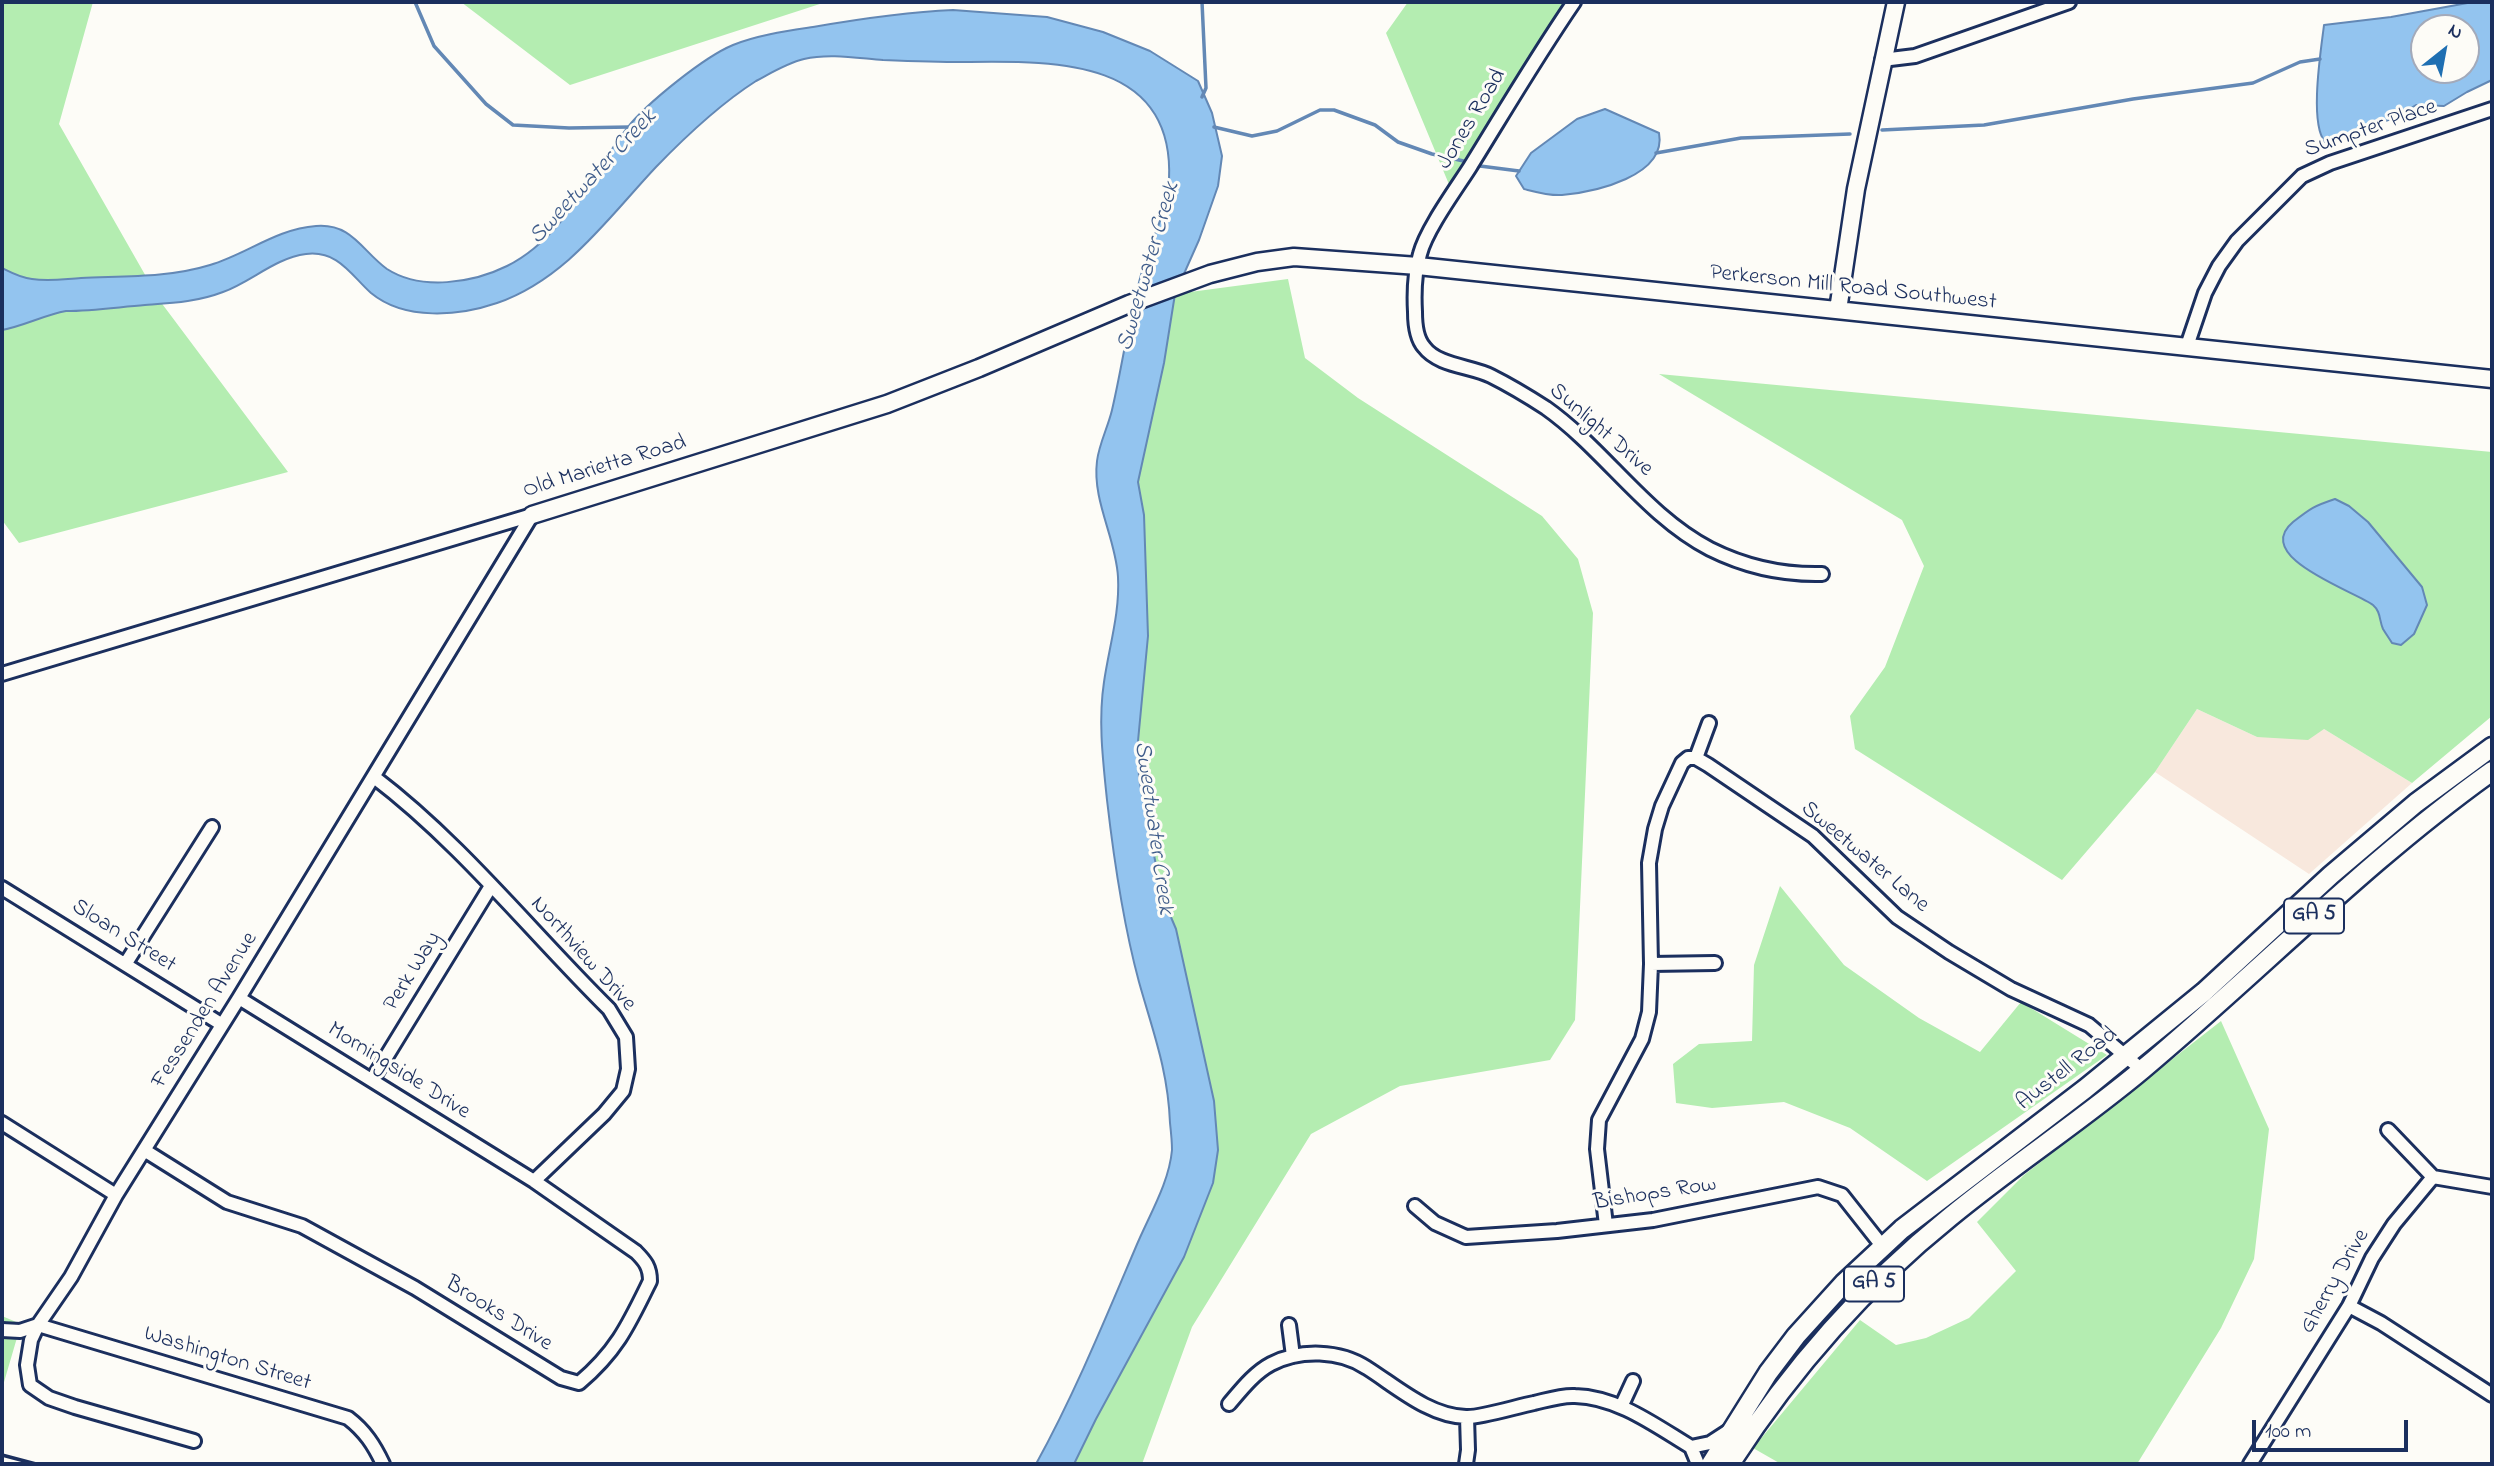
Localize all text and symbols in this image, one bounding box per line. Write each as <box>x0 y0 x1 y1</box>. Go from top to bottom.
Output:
north arrow <box>2410 14 2480 84</box>
text: N <box>2443 17 2467 47</box>
street label: Jones Road <box>1432 65 1514 175</box>
street label: Sumpter Place <box>2301 95 2441 165</box>
water label: Sweetwater Creek <box>524 104 664 252</box>
water label: Sweetwater Creek <box>1112 179 1188 355</box>
street label: Perkerson Mill Road Southwest <box>1708 260 1998 318</box>
street label: Sunlight Drive <box>1542 378 1658 484</box>
street label: Old Marietta Road <box>520 430 690 506</box>
water label: Sweetwater Creek <box>1126 740 1178 916</box>
street label: Sweetwater Lane <box>1794 796 1934 920</box>
street label: Northview Drive <box>523 892 641 1018</box>
street label: Sloan Street <box>66 894 180 980</box>
road number: GA 5 <box>2284 898 2344 934</box>
street label: Perk Way <box>379 927 449 1017</box>
street label: Fessenden Avenue <box>147 928 265 1094</box>
street label: Morningside Drive <box>322 1017 474 1127</box>
street label: Austell Road <box>2012 1022 2124 1118</box>
street label: Bishops Row <box>1592 1172 1718 1218</box>
street label: Gherry Drive <box>2295 1225 2377 1339</box>
road number: GA 5 <box>1844 1266 1904 1302</box>
street label: Brooks Drive <box>439 1271 557 1359</box>
street label: Washington Street <box>140 1321 314 1399</box>
scale bar <box>2256 1406 2412 1450</box>
text: 100 m <box>2265 1417 2311 1447</box>

